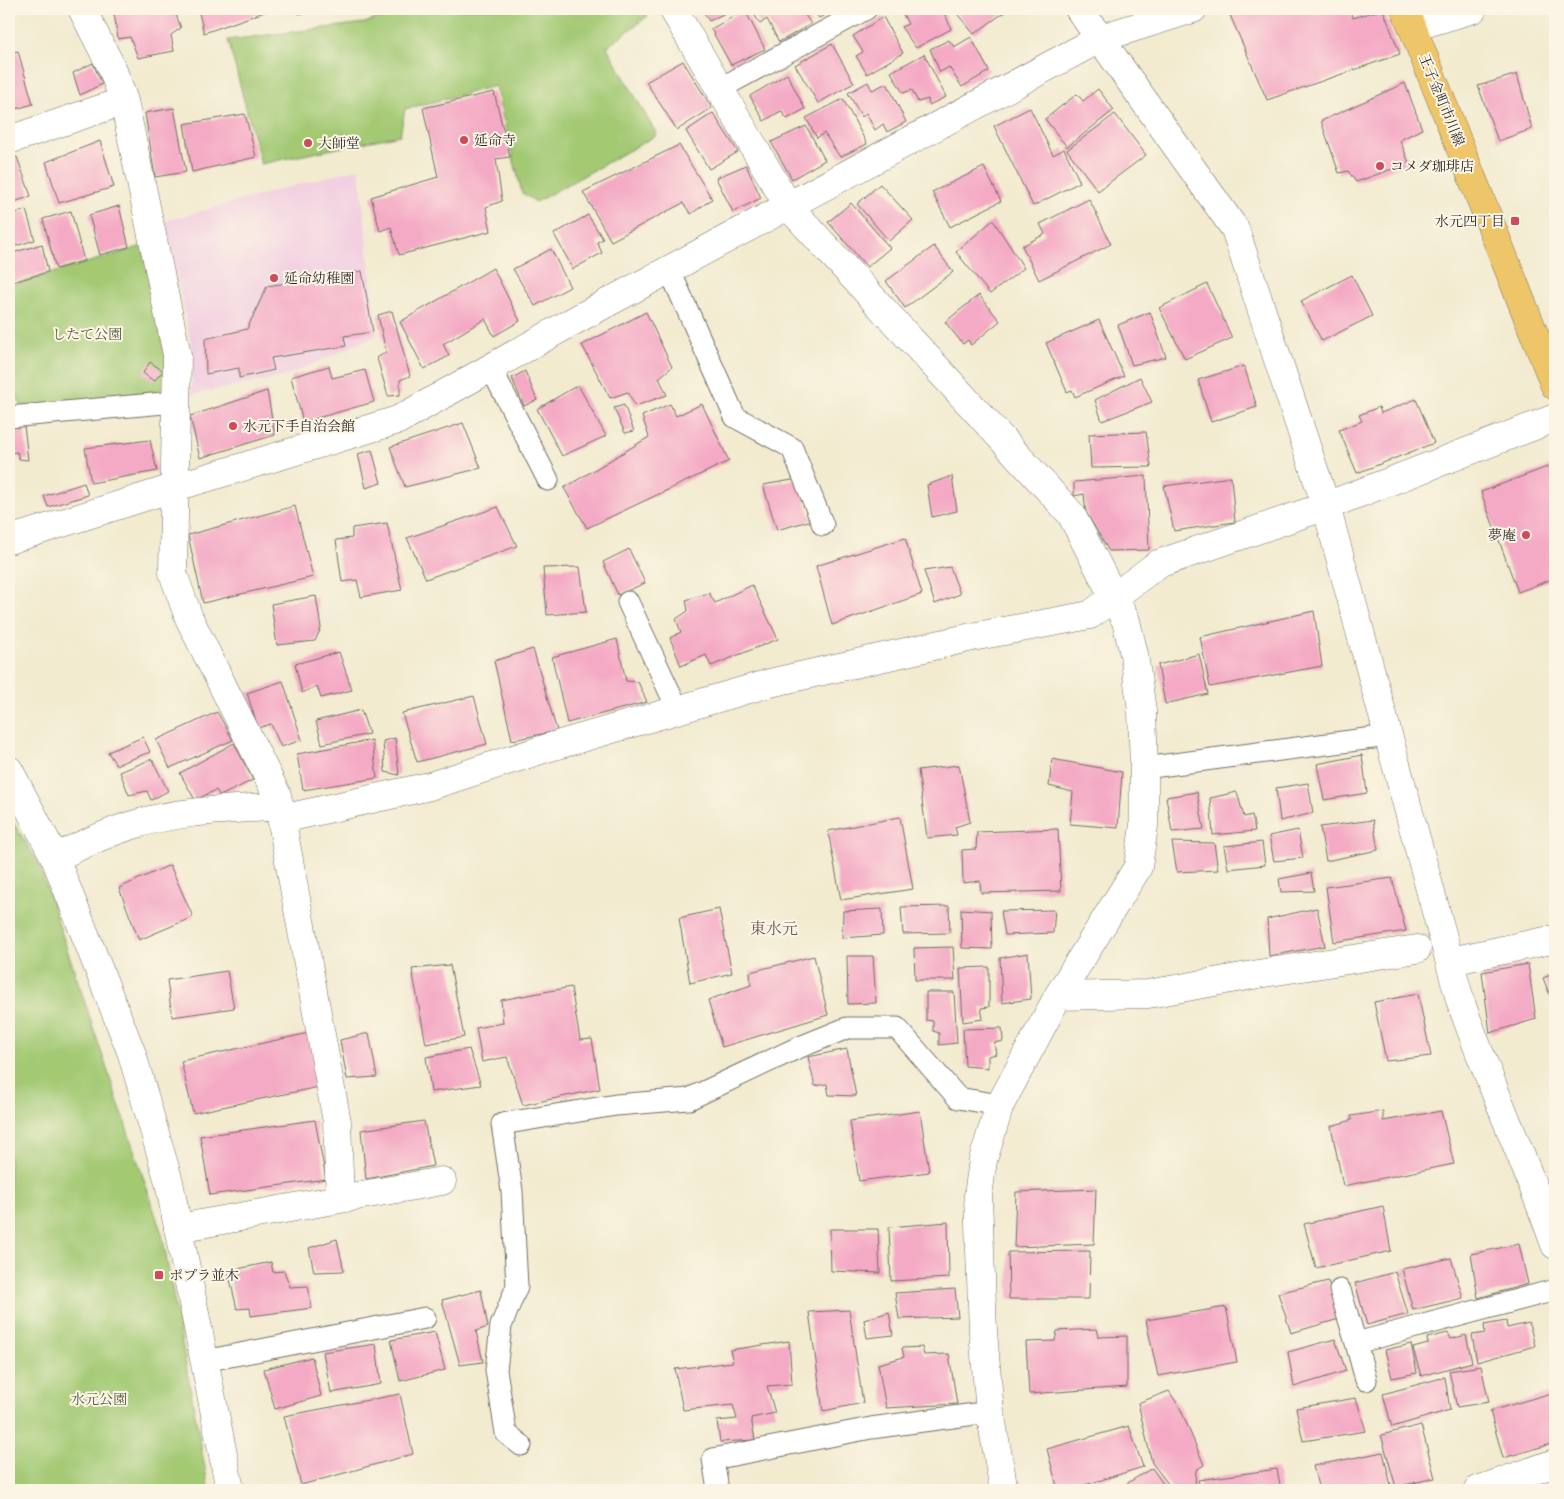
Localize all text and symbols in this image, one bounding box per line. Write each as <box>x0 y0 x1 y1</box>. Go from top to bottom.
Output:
street label: 王子金町市川線 <box>1415 52 1468 149</box>
place label: 延命寺 <box>474 132 516 149</box>
marker: 延命寺 <box>458 134 470 146</box>
place label: 大師堂 <box>318 135 360 152</box>
marker: 大師堂 <box>302 137 314 149</box>
place label: コメダ珈琲店 <box>1390 158 1474 175</box>
marker: コメダ珈琲店 <box>1374 160 1386 172</box>
place label: 水元四丁目 <box>1435 213 1505 230</box>
marker: 水元四丁目 <box>1509 215 1521 227</box>
place label: 延命幼稚園 <box>284 270 354 287</box>
marker: 延命幼稚園 <box>268 272 280 284</box>
park label: したて公園 <box>52 326 122 343</box>
place label: 水元下手自治会館 <box>243 418 355 435</box>
marker: 水元下手自治会館 <box>227 420 239 432</box>
place label: 夢庵 <box>1488 527 1516 544</box>
marker: 夢庵 <box>1520 529 1532 541</box>
district label: 東水元 <box>750 919 798 938</box>
place label: ポプラ並木 <box>169 1267 239 1284</box>
marker: ポプラ並木 <box>153 1269 165 1281</box>
park label: 水元公園 <box>71 1391 127 1408</box>

